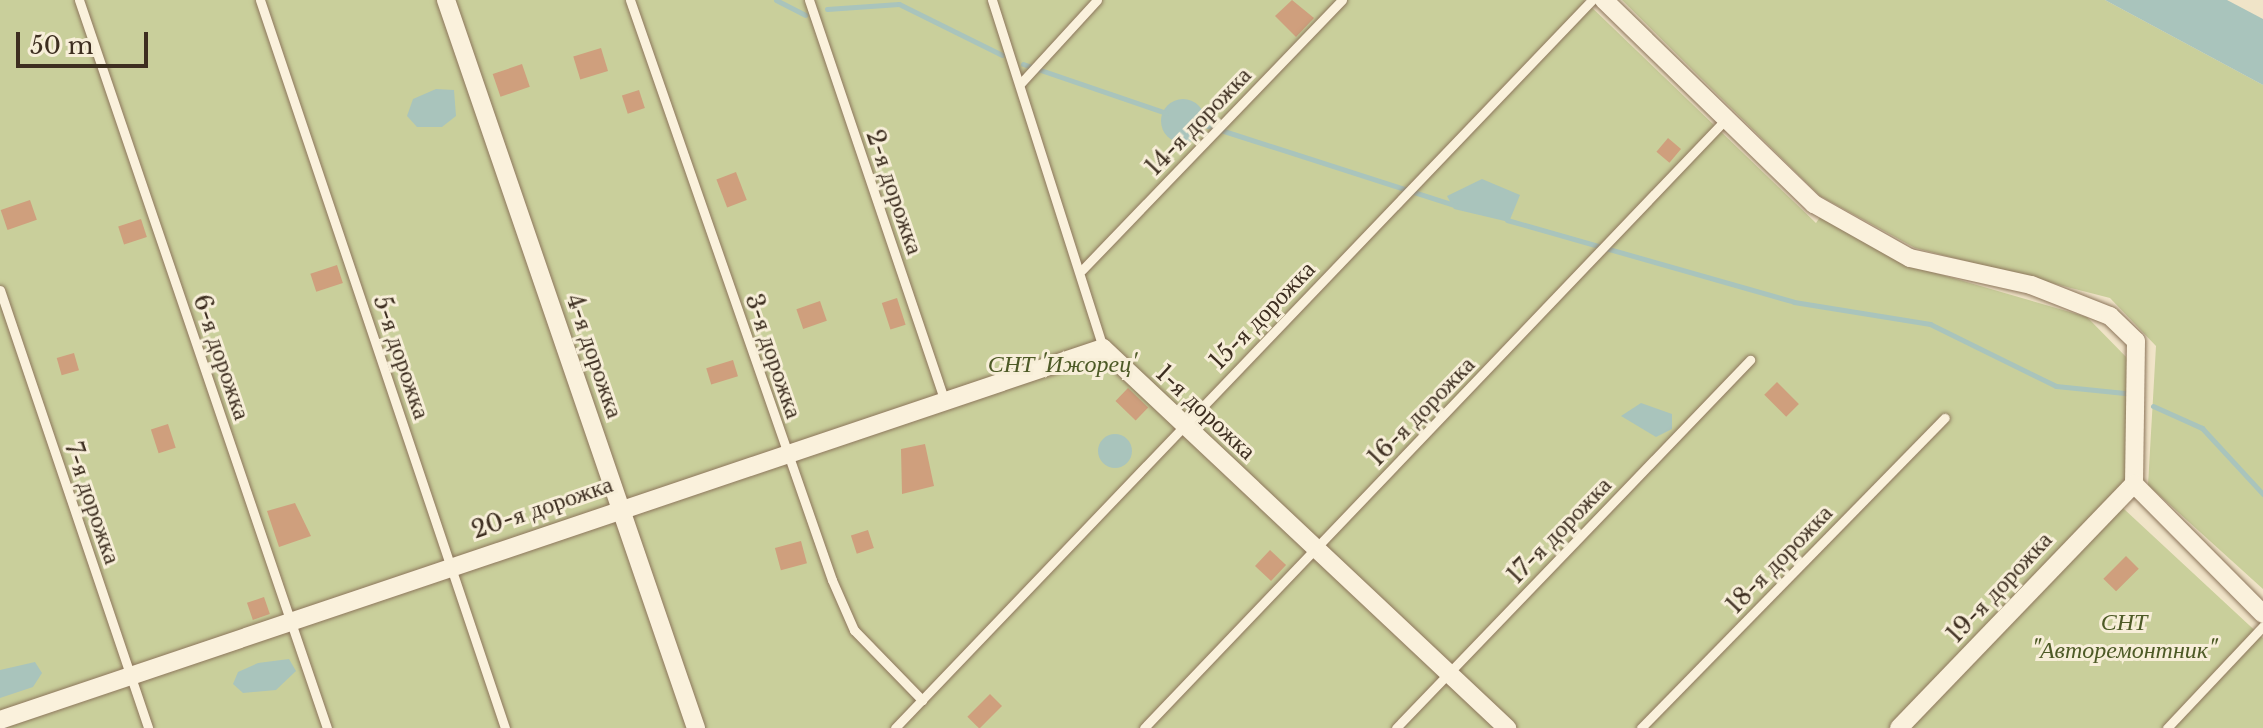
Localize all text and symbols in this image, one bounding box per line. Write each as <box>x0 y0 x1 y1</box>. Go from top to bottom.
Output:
scale bar <box>20 16 152 66</box>
text: 50 m <box>30 31 93 60</box>
street label: 14-я дорожка <box>1139 61 1257 181</box>
street label: 2-я дорожка <box>860 126 930 258</box>
street label: 15-я дорожка <box>1203 255 1321 375</box>
street label: 4-я дорожка <box>560 290 630 422</box>
street label: 3-я дорожка <box>739 290 809 422</box>
street label: 6-я дорожка <box>187 291 257 423</box>
street label: 5-я дорожка <box>367 291 437 423</box>
park label: СНТ 'Ижорец' <box>988 350 1136 378</box>
street label: 16-я дорожка <box>1362 350 1480 472</box>
street label: 1-я дорожка <box>1150 359 1262 465</box>
street label: 7-я дорожка <box>59 438 127 568</box>
street label: 20-я дорожка <box>468 469 616 545</box>
street label: 17-я дорожка <box>1501 471 1617 589</box>
street label: 18-я дорожка <box>1720 498 1838 620</box>
street label: 19-я дорожка <box>1940 526 2058 648</box>
park label: СНТ "Авторемонтник" <box>2031 608 2217 664</box>

